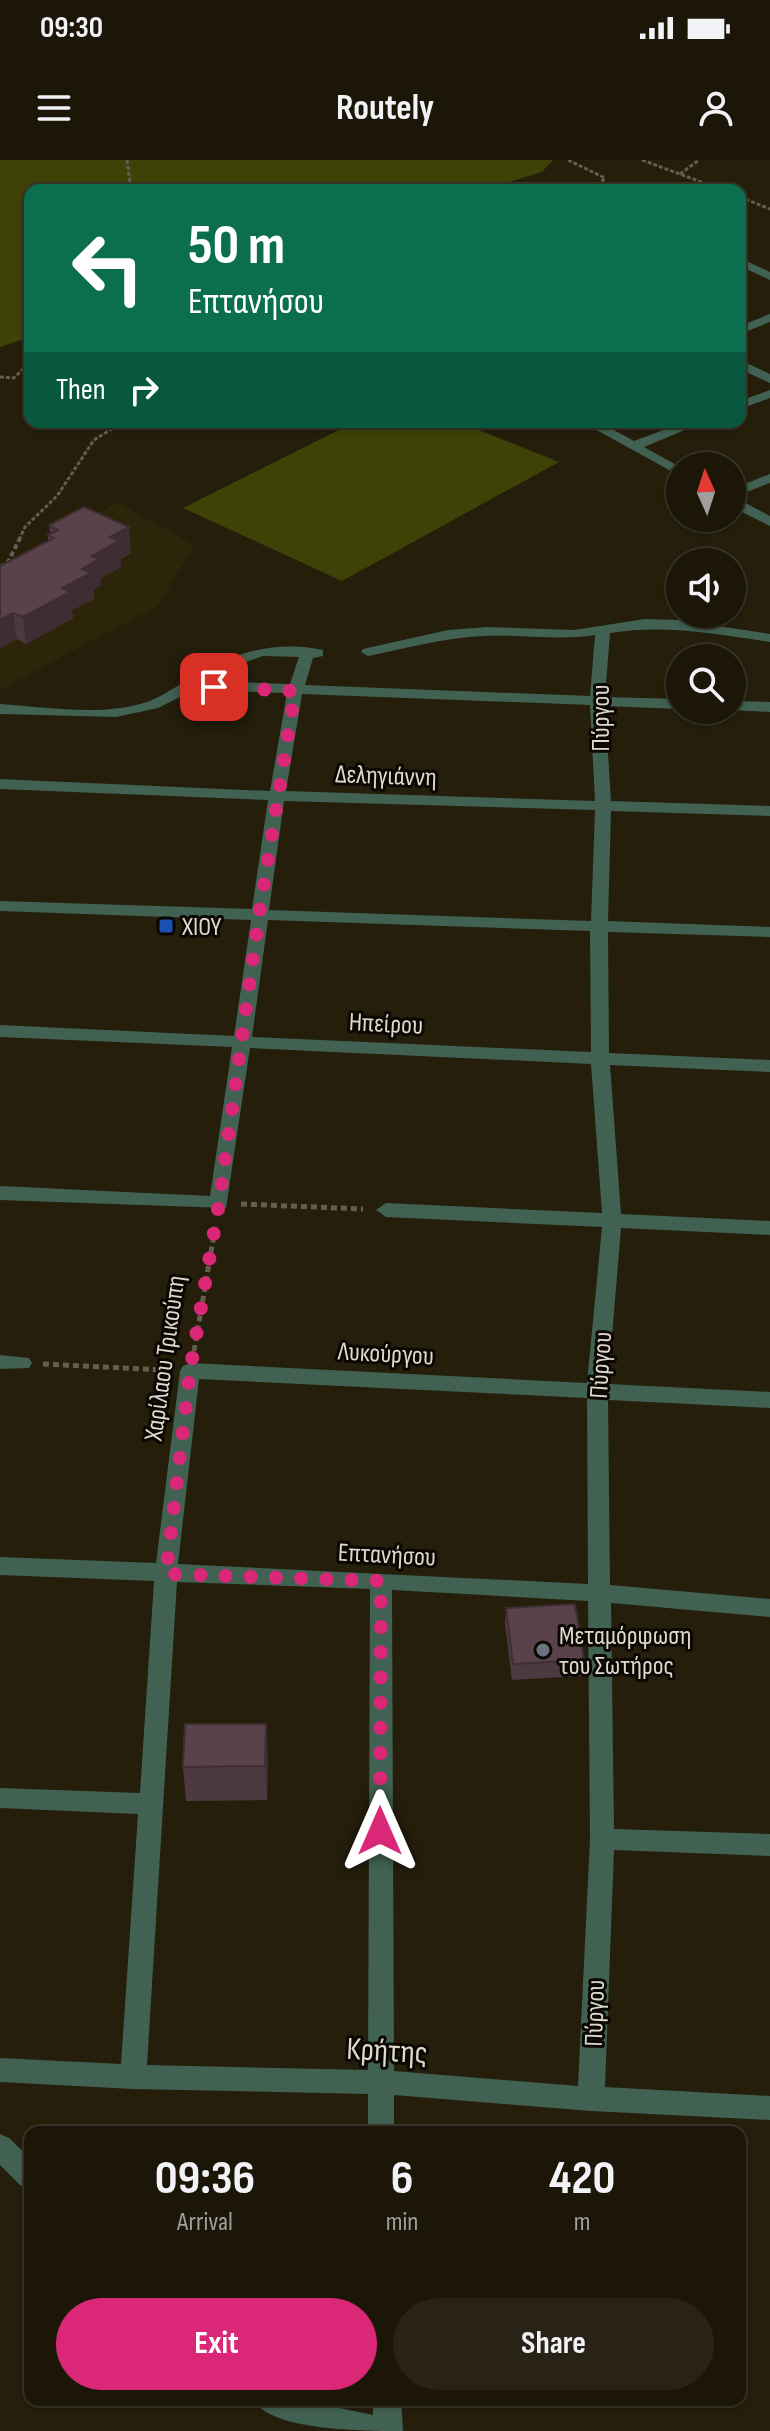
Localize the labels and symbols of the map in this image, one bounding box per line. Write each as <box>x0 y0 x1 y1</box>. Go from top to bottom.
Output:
north arrow <box>666 452 746 532</box>
pin <box>180 653 248 721</box>
street label: Πύργου <box>586 685 617 751</box>
street label: Δεληγιάννη <box>335 759 437 794</box>
place label: ΧΙΟΥ <box>181 912 222 943</box>
marker: ΧΙΟΥ <box>157 917 175 935</box>
street label: Ηπείρου <box>348 1007 424 1042</box>
street label: Χαρίλαου Τρικούπη <box>138 1274 192 1444</box>
street label: Πύργου <box>584 1331 619 1400</box>
street label: Λυκούργου <box>336 1336 435 1372</box>
street label: Επτανήσου <box>337 1537 437 1574</box>
place label: Μεταμόρφωση του Σωτήρος <box>559 1621 691 1682</box>
marker: Μεταμόρφωση του Σωτήρος <box>534 1641 552 1659</box>
position arrow <box>338 1789 422 1873</box>
street label: Πύργου <box>579 1979 612 2047</box>
street label: Κρήτης <box>346 2030 428 2073</box>

